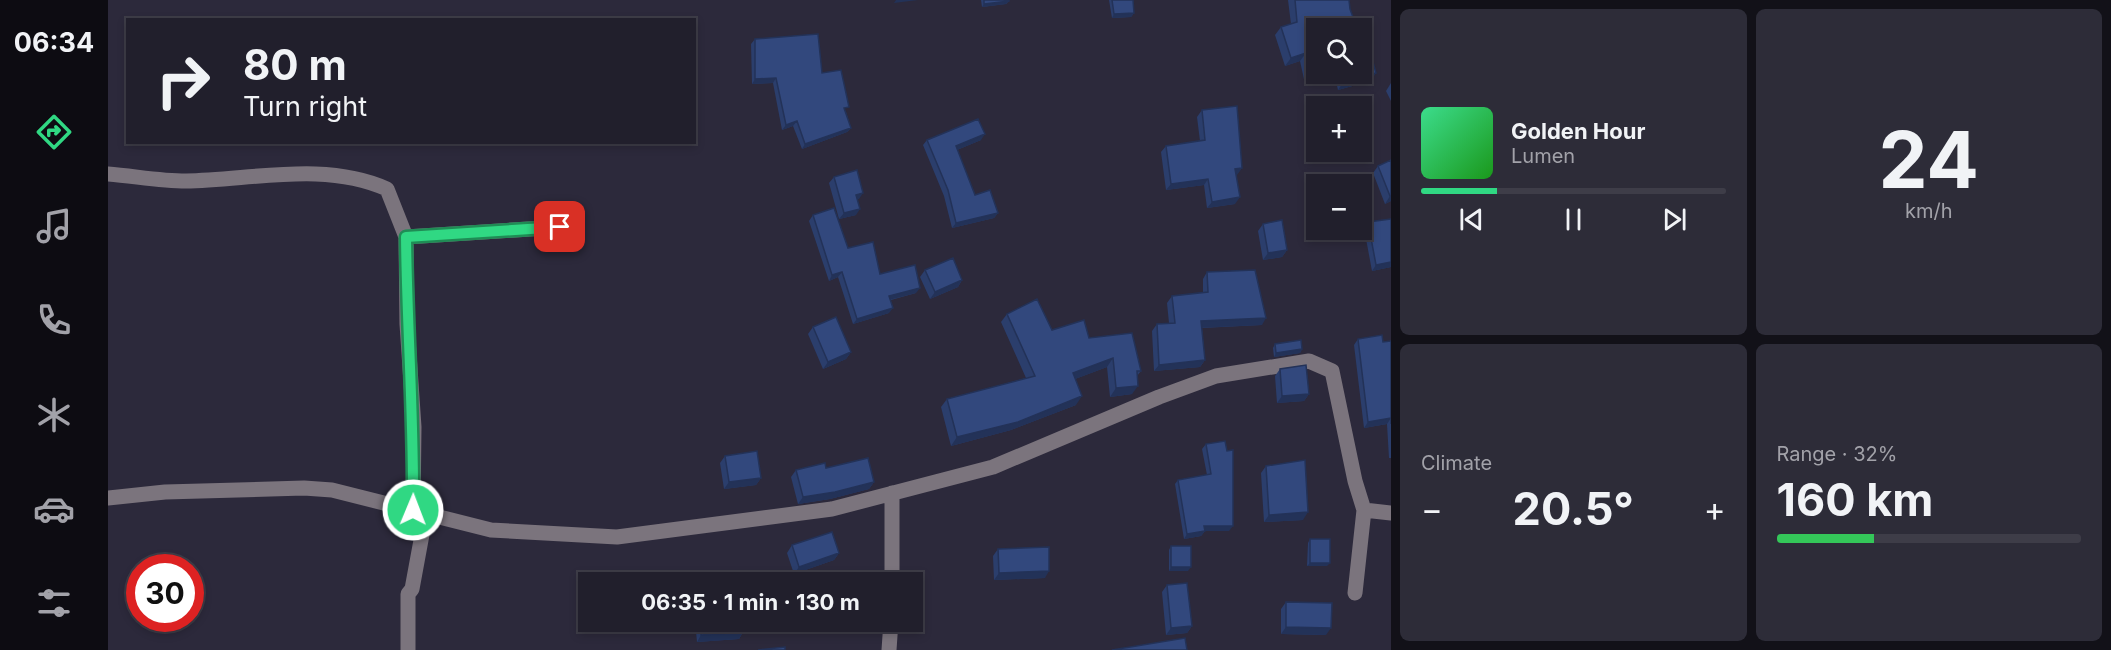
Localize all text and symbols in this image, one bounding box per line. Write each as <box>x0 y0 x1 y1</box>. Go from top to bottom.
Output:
map controls <box>1306 18 1372 240</box>
button: search <box>1306 18 1372 84</box>
text: 06:34 <box>14 26 94 59</box>
text: 80 m <box>243 39 347 90</box>
icon: right <box>144 42 222 120</box>
text: Turn right <box>243 90 367 123</box>
button: + <box>1306 96 1372 162</box>
icon: directions <box>33 111 75 153</box>
text: 24 <box>1878 112 1979 207</box>
text: Golden Hour <box>1511 118 1645 144</box>
text: Lumen <box>1511 144 1575 168</box>
button: − <box>1306 174 1372 240</box>
text: km/h <box>1905 199 1953 223</box>
pin <box>534 201 585 252</box>
icon: previous <box>1455 203 1488 236</box>
icon: pause <box>1557 203 1590 236</box>
icon: next <box>1658 203 1691 236</box>
icon: music <box>33 205 75 247</box>
icon: arrive <box>543 210 576 243</box>
icon: phone <box>33 299 75 341</box>
icon: climate <box>33 394 75 436</box>
text: Range · 32% <box>1777 442 1897 466</box>
text: Climate <box>1421 451 1492 475</box>
text: 160 km <box>1777 472 1933 527</box>
position arrow <box>381 478 445 542</box>
text: 20.5° <box>1513 481 1634 536</box>
icon: car <box>33 488 75 530</box>
text: − <box>1421 489 1443 529</box>
text: + <box>1704 489 1726 529</box>
speed limit sign: 30 <box>126 554 204 632</box>
icon: filters <box>33 582 75 624</box>
text: 06:35 · 1 min · 130 m <box>641 589 860 615</box>

